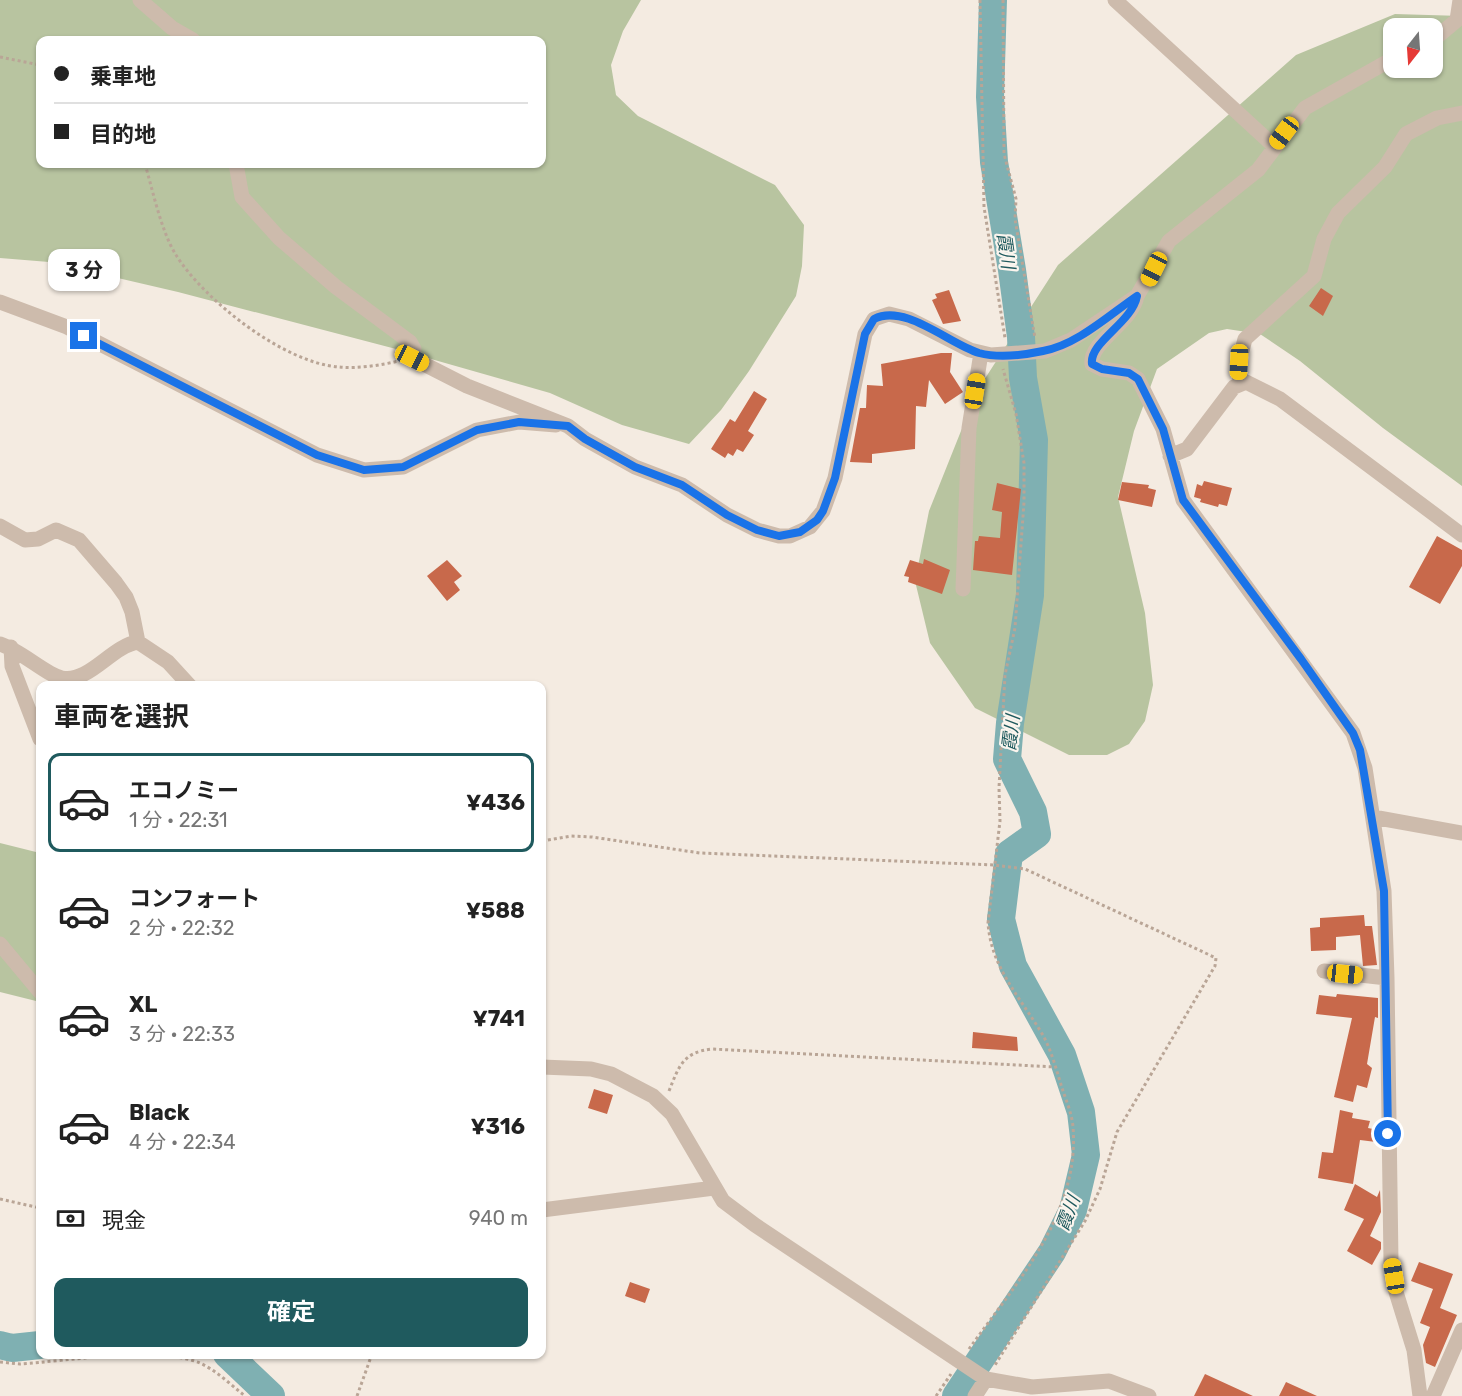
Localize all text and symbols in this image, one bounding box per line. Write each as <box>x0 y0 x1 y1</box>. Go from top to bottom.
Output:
north arrow <box>1383 18 1443 78</box>
map controls <box>1383 18 1443 78</box>
text: 乗車地 <box>90 63 156 90</box>
car <box>1266 113 1302 153</box>
text: 目的地 <box>90 121 156 148</box>
water label: 霞川 <box>993 232 1020 272</box>
callout: 3 分 <box>48 249 120 291</box>
car <box>1138 249 1170 289</box>
text: 3 分 <box>65 258 103 282</box>
route end <box>70 322 97 349</box>
car <box>392 342 432 374</box>
car <box>1229 344 1249 380</box>
car <box>963 372 987 410</box>
text: 車両を選択 <box>54 701 189 733</box>
water label: 霞川 <box>998 712 1024 752</box>
icon: car <box>57 776 111 830</box>
text: エコノミー <box>129 777 239 804</box>
text: ¥436 <box>466 789 525 816</box>
text: 1 分 · 22:31 <box>129 808 228 832</box>
icon: car <box>57 884 111 938</box>
text: コンフォート <box>129 885 260 912</box>
text: ¥588 <box>466 897 525 924</box>
text: 2 分 · 22:32 <box>129 916 234 940</box>
car <box>1326 963 1364 985</box>
text: XL <box>129 991 157 1018</box>
icon: car <box>57 992 111 1046</box>
text: ¥741 <box>473 1005 525 1032</box>
text: 3 分 · 22:33 <box>129 1022 235 1046</box>
text: Black <box>129 1099 190 1126</box>
icon: car <box>57 1100 111 1154</box>
text: ¥316 <box>470 1113 525 1140</box>
route start <box>1374 1120 1401 1147</box>
text: 4 分 · 22:34 <box>129 1130 236 1154</box>
water label: 霞川 <box>1051 1190 1085 1234</box>
icon: cash <box>54 1202 87 1235</box>
text: 940 m <box>469 1206 528 1230</box>
text: 現金 <box>102 1207 146 1234</box>
car <box>1382 1257 1406 1295</box>
button: 確定 <box>54 1278 528 1347</box>

